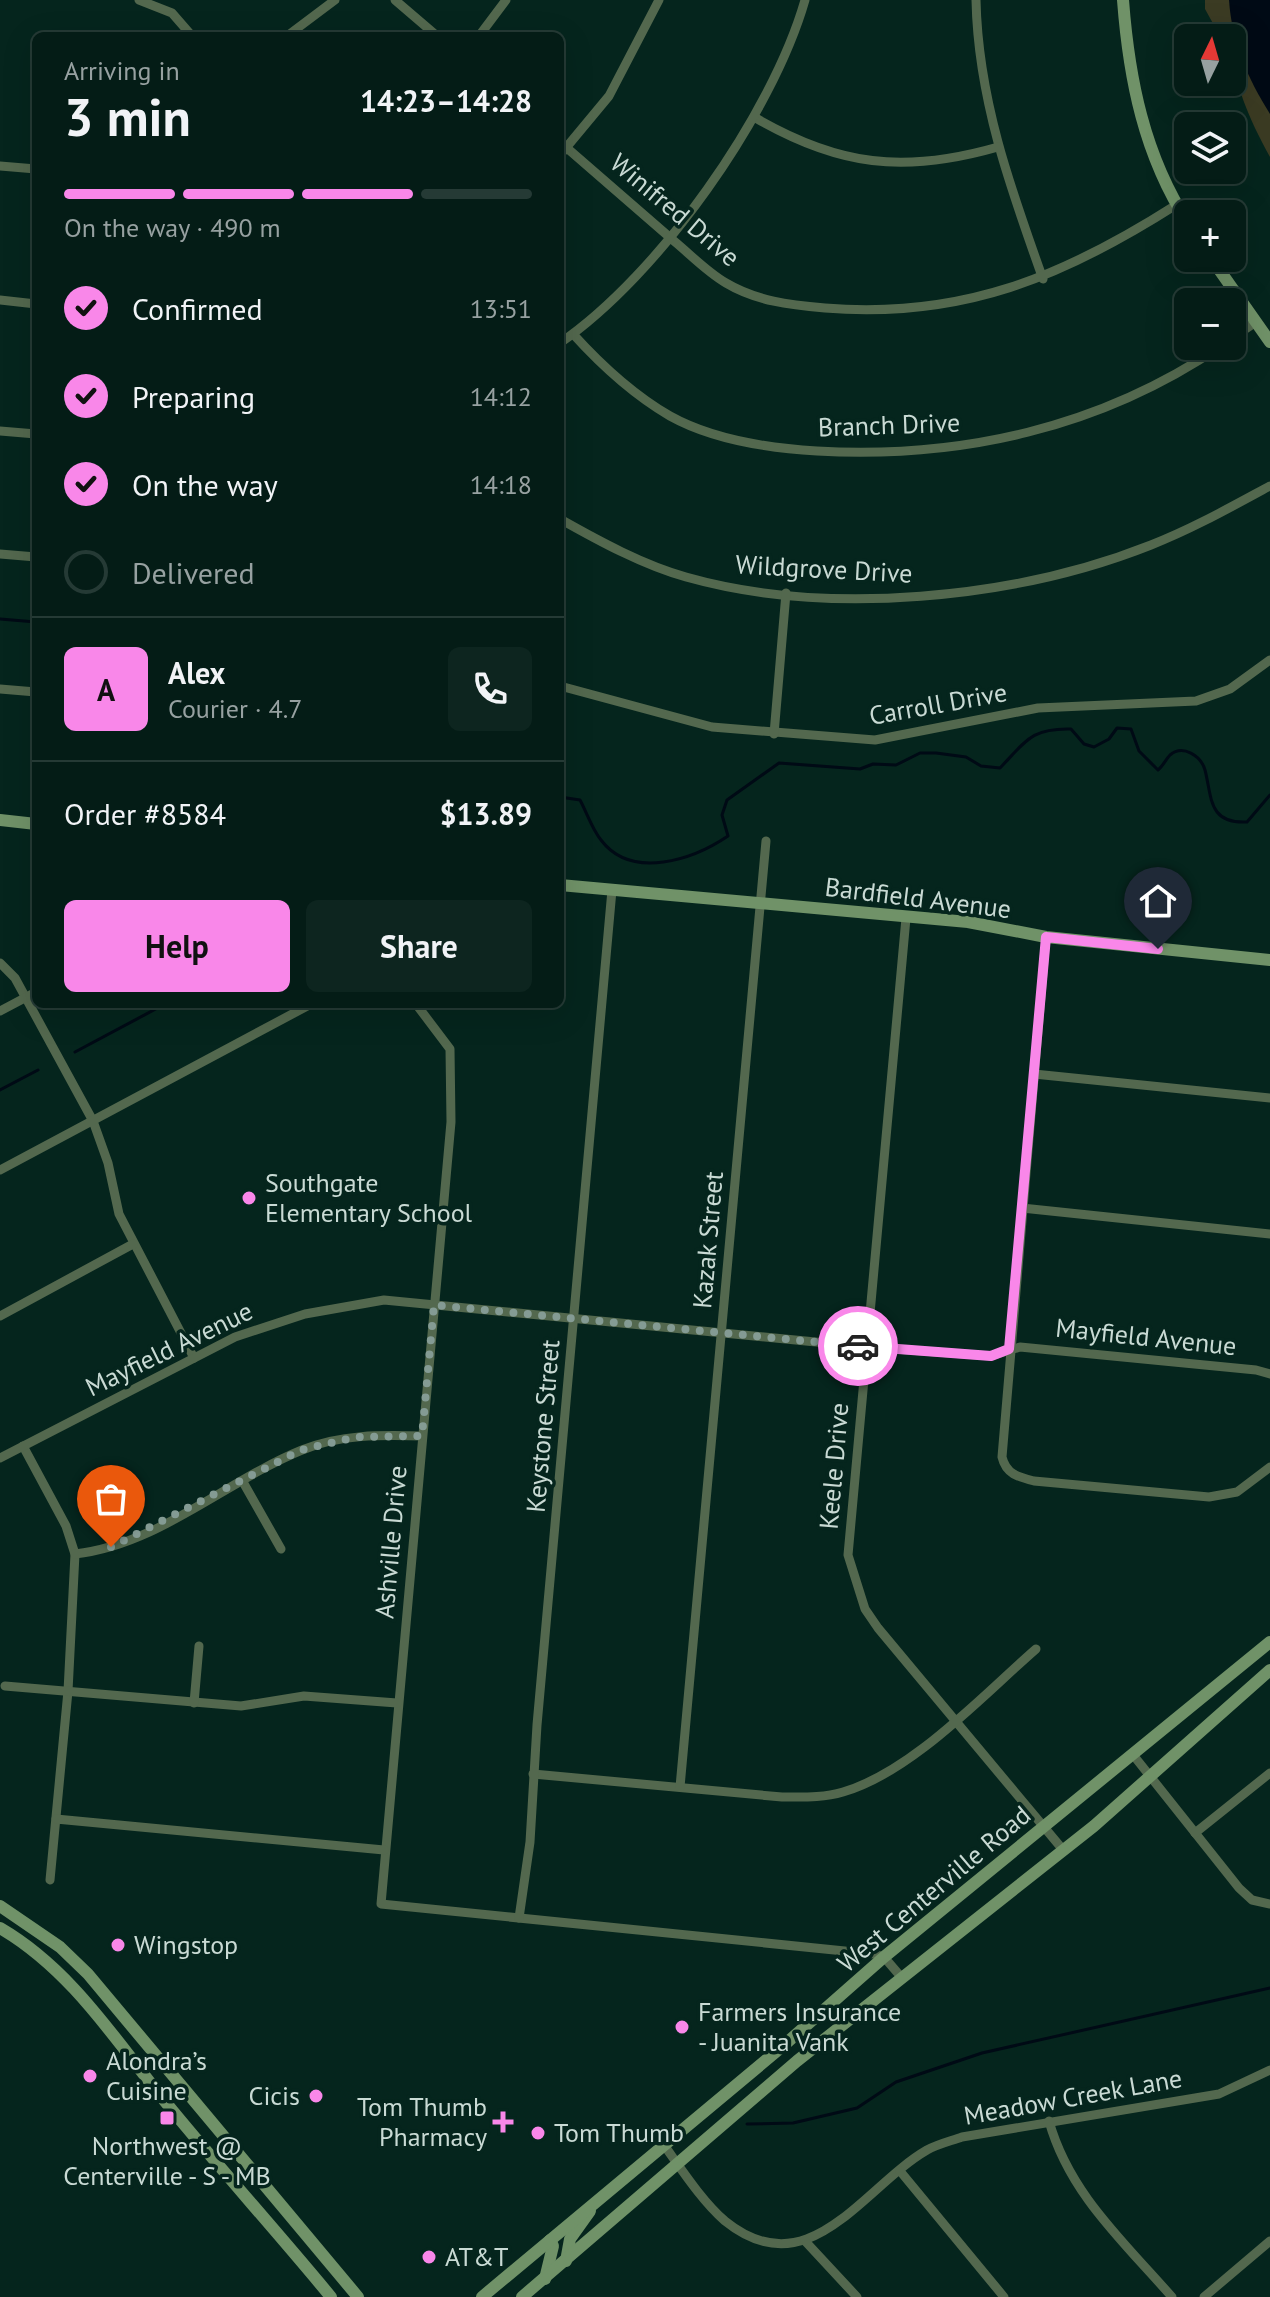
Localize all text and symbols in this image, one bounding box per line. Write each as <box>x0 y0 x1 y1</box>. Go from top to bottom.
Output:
north arrow <box>1174 24 1246 96</box>
map controls <box>1174 24 1246 360</box>
text: Arriving in <box>64 54 180 87</box>
text: 14:23–14:28 <box>360 81 532 120</box>
text: 3 min <box>64 83 191 150</box>
button: layers <box>1174 112 1246 184</box>
street label: Winifred Drive <box>604 146 747 273</box>
button: + <box>1174 200 1246 272</box>
text: On the way · 490 m <box>64 211 281 244</box>
icon: check <box>64 286 108 330</box>
button: − <box>1174 288 1246 360</box>
text: Confirmed <box>132 289 263 328</box>
text: 13:51 <box>470 292 532 325</box>
icon: check <box>64 374 108 418</box>
text: Preparing <box>132 377 255 416</box>
text: 14:12 <box>470 380 532 413</box>
street label: Branch Drive <box>817 406 961 443</box>
icon: check <box>64 462 108 506</box>
text: On the way <box>132 465 278 504</box>
text: 14:18 <box>470 468 532 501</box>
street label: Wildgrove Drive <box>735 547 913 590</box>
text: Delivered <box>132 553 255 592</box>
button: phone <box>448 647 532 731</box>
text: Alex <box>168 653 225 692</box>
text: A <box>97 670 115 709</box>
street label: Carroll Drive <box>866 675 1009 732</box>
text: Courier · 4.7 <box>168 692 302 725</box>
text: Order #8584 <box>64 794 226 833</box>
text: $13.89 <box>440 794 532 833</box>
pin <box>1124 867 1192 949</box>
street label: Bardfield Avenue <box>823 870 1013 925</box>
icon: home <box>1136 879 1180 923</box>
button: Help <box>64 900 290 992</box>
button: Share <box>306 900 532 992</box>
place label: Southgate Elementary School <box>265 1166 473 1229</box>
street label: Kazak Street <box>685 1170 730 1310</box>
marker: Southgate Elementary School <box>240 1189 258 1207</box>
street label: Mayfield Avenue <box>80 1294 258 1403</box>
courier <box>818 1306 898 1386</box>
street label: Mayfield Avenue <box>1054 1311 1238 1362</box>
icon: car <box>836 1324 880 1368</box>
street label: Keystone Street <box>519 1338 567 1514</box>
street label: Keele Drive <box>812 1401 855 1531</box>
street label: Ashville Drive <box>367 1464 414 1620</box>
pin <box>77 1465 145 1547</box>
icon: bag <box>89 1477 133 1521</box>
street label: West Centerville Road <box>830 1798 1037 1979</box>
place label: Wingstop <box>134 1928 238 1961</box>
marker: Wingstop <box>109 1936 127 1954</box>
place label: Farmers Insurance - Juanita Vank <box>698 1995 901 2058</box>
marker: Farmers Insurance - Juanita Vank <box>673 2018 691 2036</box>
place label: Alondra’s Cuisine <box>106 2044 207 2107</box>
street label: Meadow Creek Lane <box>961 2061 1185 2132</box>
marker: Alondra’s Cuisine <box>81 2067 99 2085</box>
place label: Cicis <box>249 2079 300 2112</box>
marker: Cicis <box>307 2087 325 2105</box>
place label: Tom Thumb Pharmacy <box>357 2090 487 2153</box>
marker: Northwest @ Centerville - S - MB <box>158 2109 176 2127</box>
marker: Tom Thumb Pharmacy <box>494 2113 512 2131</box>
place label: Tom Thumb <box>554 2116 684 2149</box>
marker: Tom Thumb <box>529 2124 547 2142</box>
place label: Northwest @ Centerville - S - MB <box>63 2129 271 2192</box>
place label: AT&T <box>445 2240 509 2273</box>
marker: AT&T <box>420 2248 438 2266</box>

